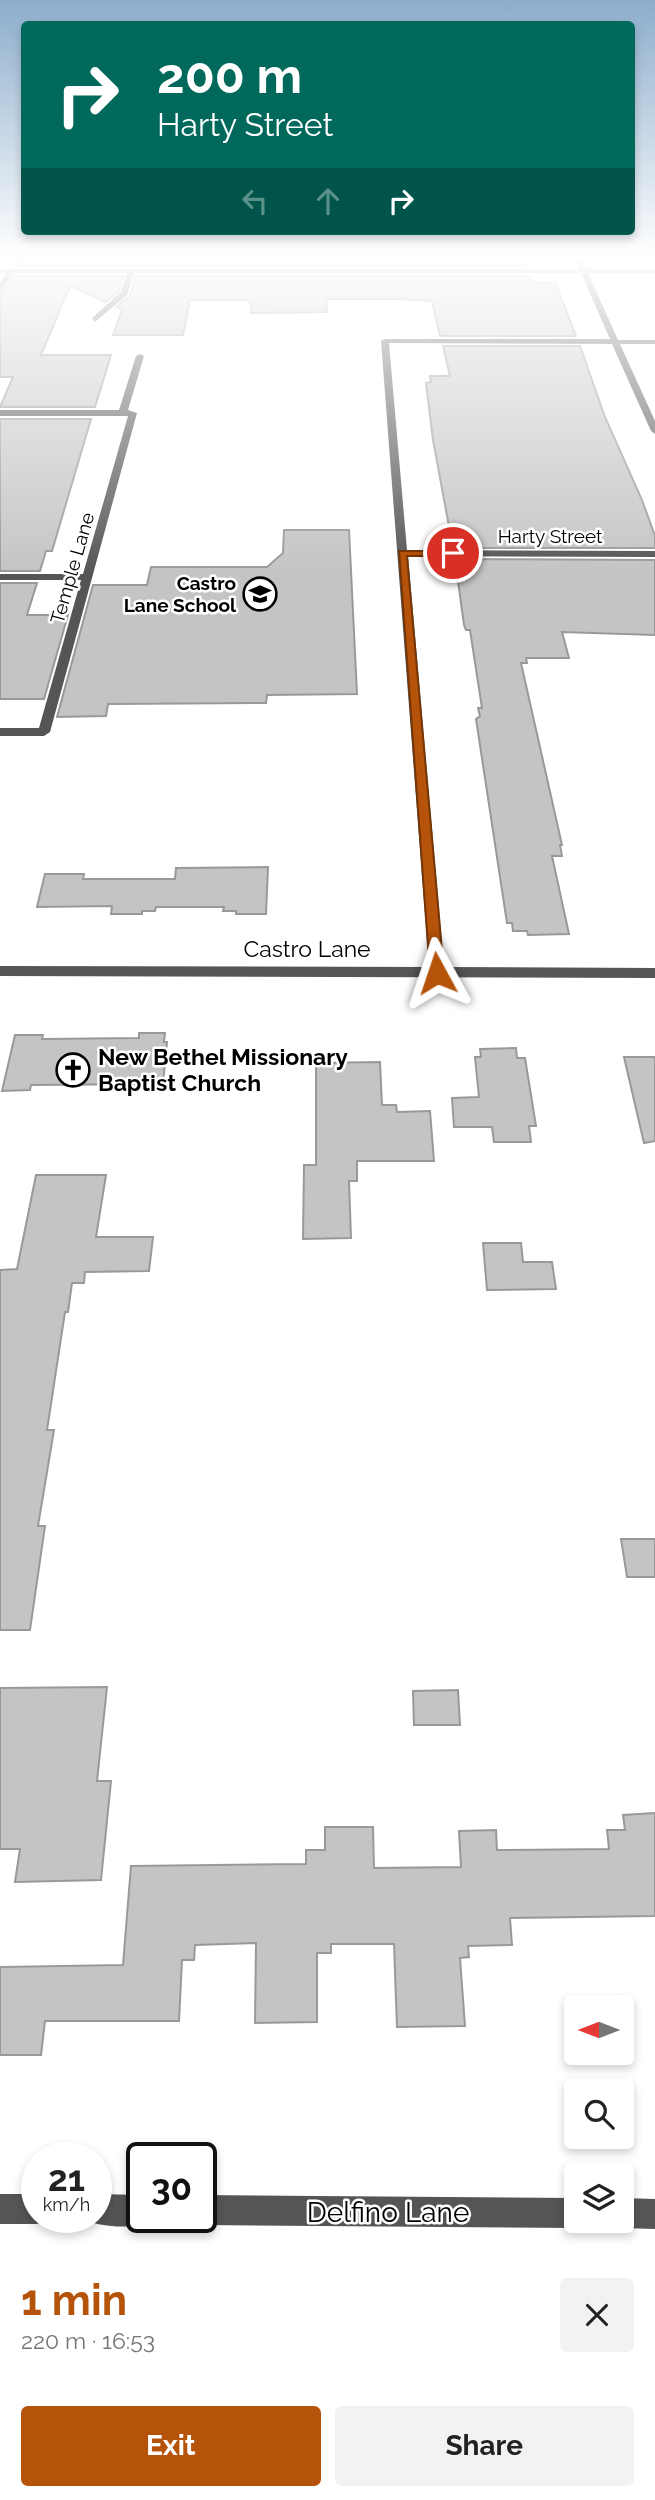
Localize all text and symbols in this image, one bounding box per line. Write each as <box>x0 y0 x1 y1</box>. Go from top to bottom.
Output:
text: 200 m <box>157 47 302 104</box>
icon: right <box>42 49 133 140</box>
text: Harty Street <box>157 106 333 143</box>
icon: left <box>236 182 274 220</box>
icon: ahead <box>309 182 347 220</box>
icon: right <box>382 182 420 220</box>
street label: Temple Lane <box>46 510 98 626</box>
pin <box>423 523 483 583</box>
street label: Harty Street <box>498 525 603 547</box>
icon: arrive <box>434 534 472 572</box>
place label: Castro Lane School <box>124 572 237 616</box>
school or university icon: Castro Lane School <box>241 575 279 613</box>
street label: Castro Lane <box>243 935 371 962</box>
position arrow <box>400 936 474 1010</box>
place label: New Bethel Missionary Baptist Church <box>98 1043 348 1096</box>
church icon: New Bethel Missionary Baptist Church <box>54 1051 92 1089</box>
north arrow <box>564 1995 634 2065</box>
map controls <box>564 1995 634 2233</box>
button: search <box>564 2079 634 2149</box>
speed limit sign: 30 <box>126 2142 217 2233</box>
text: 21 <box>48 2158 85 2199</box>
button: layers <box>564 2163 634 2233</box>
text: km/h <box>43 2194 90 2215</box>
street label: Delfino Lane <box>307 2196 469 2229</box>
text: 1 min <box>21 2276 127 2325</box>
button: close <box>560 2278 634 2352</box>
text: 220 m · 16:53 <box>21 2327 155 2354</box>
button: Exit <box>21 2406 321 2486</box>
button: Share <box>335 2406 634 2486</box>

